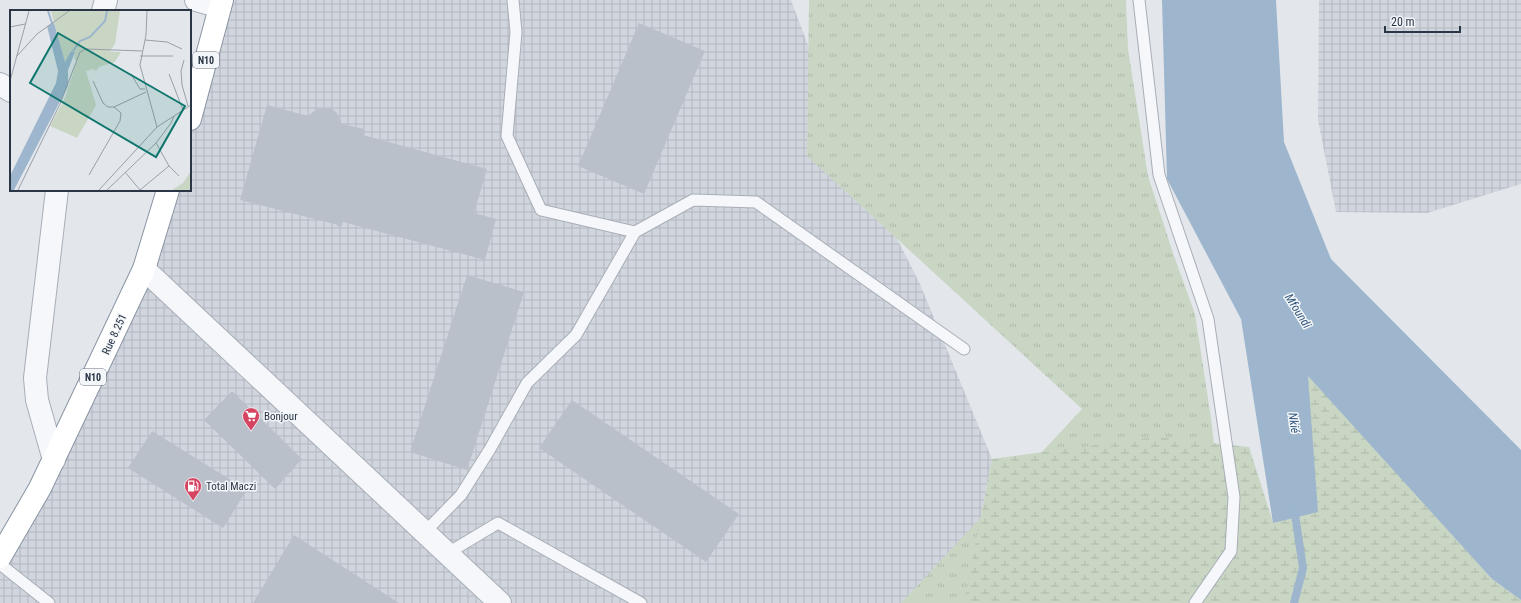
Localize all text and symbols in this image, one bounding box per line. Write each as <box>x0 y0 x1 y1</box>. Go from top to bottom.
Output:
scale bar <box>1385 8 1460 34</box>
inset map <box>10 10 191 191</box>
text: 20 m <box>1391 15 1415 29</box>
road number: N10 <box>193 52 219 68</box>
water label: Mfoundi <box>1282 291 1314 331</box>
street label: Rue 8.251 <box>99 312 130 357</box>
road number: N10 <box>80 369 106 385</box>
supermarket icon: Bonjour <box>241 406 261 431</box>
place label: Bonjour <box>264 410 298 423</box>
water label: Nkié <box>1286 412 1302 435</box>
fuel station icon: Total Maczi <box>183 476 203 501</box>
place label: Total Maczi <box>206 480 256 493</box>

